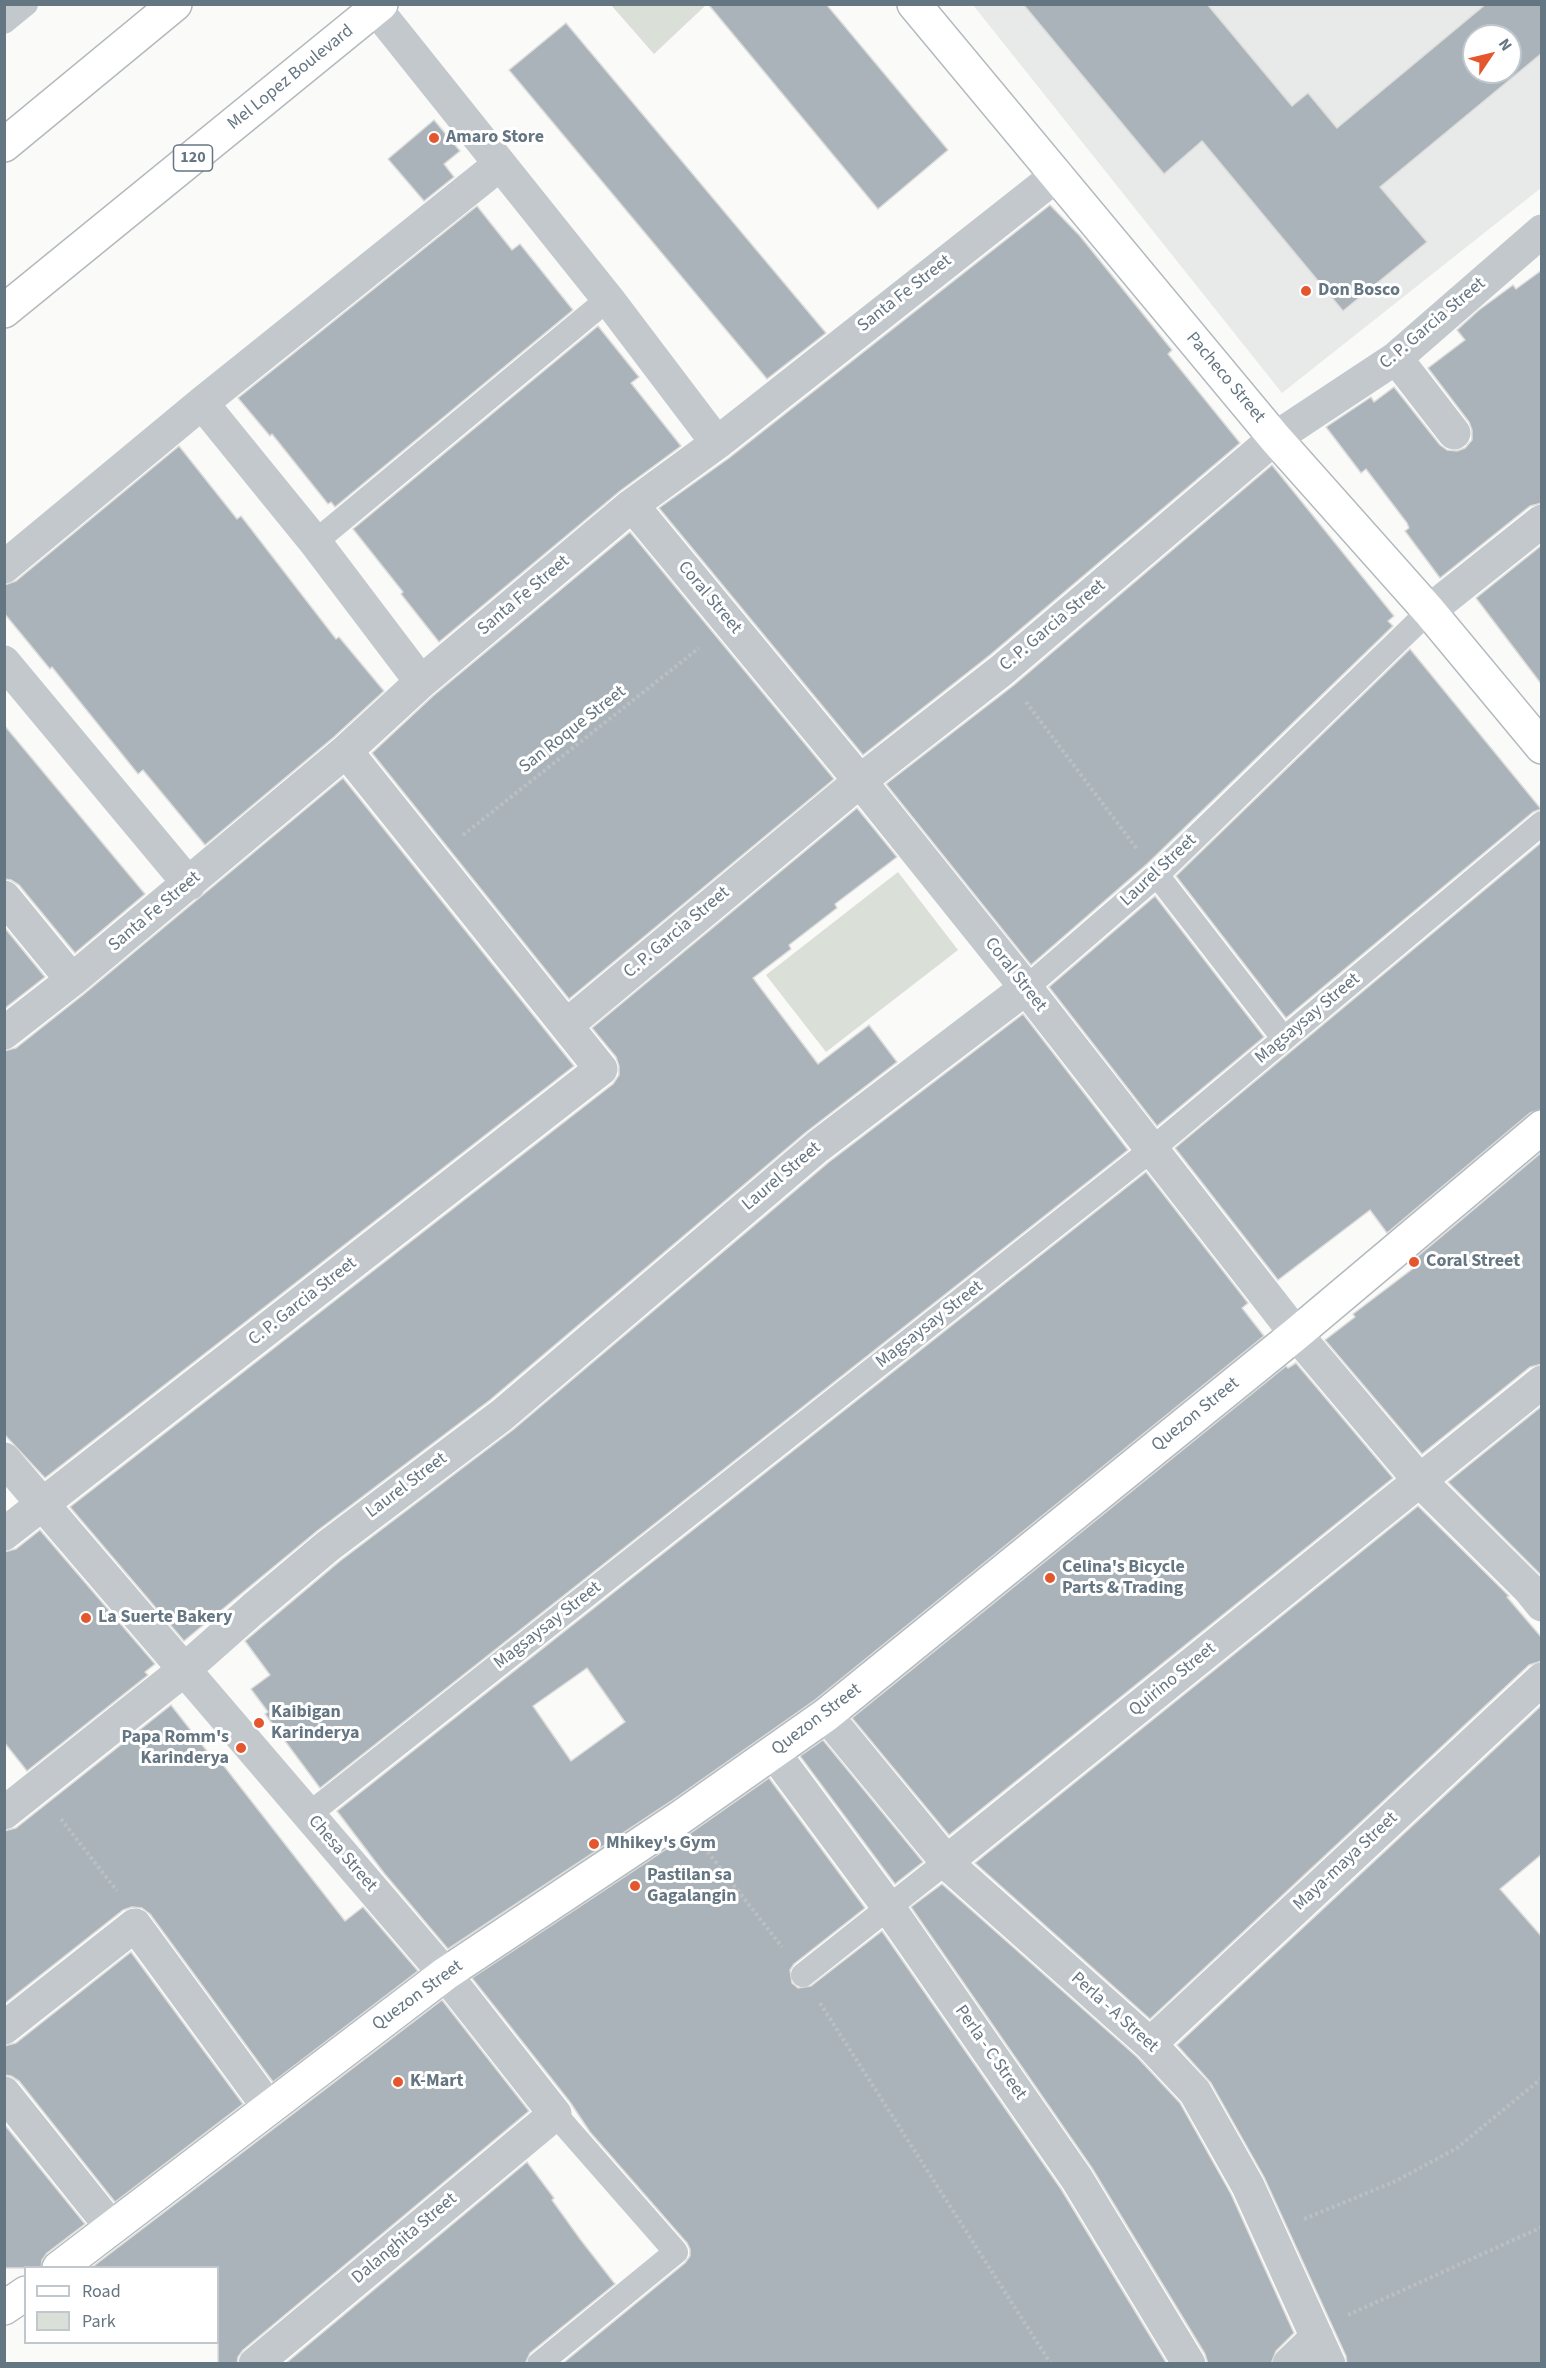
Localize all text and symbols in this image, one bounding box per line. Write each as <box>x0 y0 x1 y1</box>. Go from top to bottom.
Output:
street label: Mel Lopez Boulevard <box>224 21 358 135</box>
north arrow <box>1462 24 1522 84</box>
text: N <box>1493 34 1517 55</box>
place label: Amaro Store <box>446 127 544 149</box>
marker: Amaro Store <box>427 131 441 145</box>
road number: 120 <box>174 145 212 171</box>
street label: Santa Fe Street <box>854 251 956 337</box>
street label: C. P. Garcia Street <box>1376 274 1490 374</box>
place label: Don Bosco <box>1318 280 1400 302</box>
marker: Don Bosco <box>1299 284 1313 298</box>
street label: Pacheco Street <box>1181 328 1269 428</box>
street label: Santa Fe Street <box>474 551 574 641</box>
street label: Coral Street <box>672 557 746 639</box>
street label: C. P. Garcia Street <box>996 576 1110 676</box>
street label: San Roque Street <box>515 682 631 778</box>
street label: Laurel Street <box>1117 830 1201 912</box>
street label: Santa Fe Street <box>105 867 205 957</box>
street label: C. P. Garcia Street <box>620 883 734 983</box>
street label: Coral Street <box>979 934 1051 1016</box>
street label: Magsaysay Street <box>1251 969 1365 1069</box>
street label: Laurel Street <box>738 1138 826 1216</box>
place label: Coral Street <box>1426 1251 1520 1273</box>
street label: C. P. Garcia Street <box>245 1253 361 1351</box>
marker: Coral Street <box>1407 1255 1421 1269</box>
street label: Magsaysay Street <box>872 1276 988 1374</box>
street label: Quezon Street <box>1148 1373 1244 1457</box>
street label: Laurel Street <box>362 1449 452 1523</box>
place label: Celina's Bicycle Parts & Trading <box>1062 1557 1185 1600</box>
marker: Celina's Bicycle Parts & Trading <box>1043 1571 1057 1585</box>
street label: Magsaysay Street <box>490 1577 606 1675</box>
place label: La Suerte Bakery <box>98 1607 232 1629</box>
marker: La Suerte Bakery <box>79 1611 93 1625</box>
street label: Quirino Street <box>1125 1639 1221 1721</box>
street label: Quezon Street <box>768 1679 866 1761</box>
place label: Kaibigan Karinderya <box>271 1702 359 1744</box>
marker: Kaibigan Karinderya <box>252 1716 266 1730</box>
place label: Papa Romm's Karinderya <box>121 1727 229 1770</box>
marker: Papa Romm's Karinderya <box>234 1741 248 1755</box>
street label: Maya-maya Street <box>1289 1808 1403 1916</box>
street label: Chesa Street <box>303 1811 381 1897</box>
place label: Mhikey's Gym <box>606 1833 716 1855</box>
marker: Mhikey's Gym <box>587 1837 601 1851</box>
place label: Pastilan sa Gagalangin <box>647 1865 737 1908</box>
marker: Pastilan sa Gagalangin <box>628 1879 642 1893</box>
street label: Quezon Street <box>369 1956 467 2036</box>
street label: Perla - A Street <box>1066 1968 1162 2058</box>
street label: Perla - C Street <box>950 2002 1030 2104</box>
place label: K-Mart <box>410 2071 463 2093</box>
marker: K-Mart <box>391 2075 405 2089</box>
street label: Dalanghita Street <box>348 2189 462 2289</box>
legend <box>24 2266 219 2344</box>
text: Road <box>82 2279 121 2304</box>
text: Park <box>82 2309 116 2334</box>

